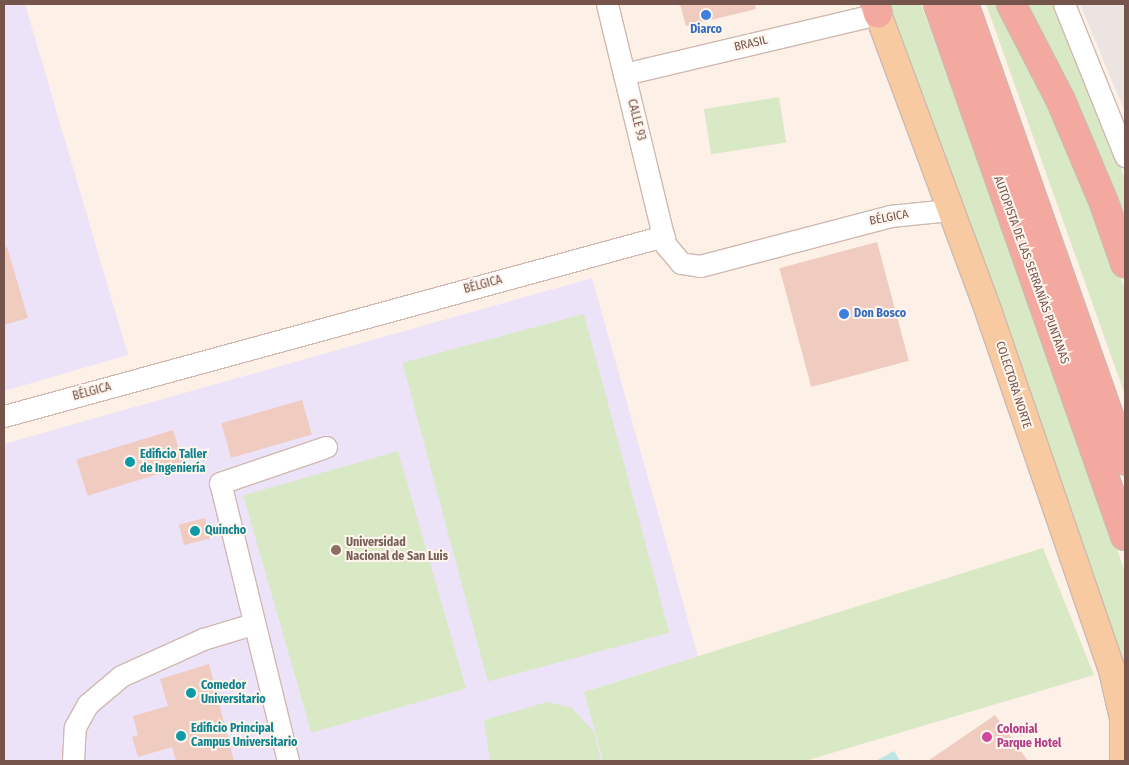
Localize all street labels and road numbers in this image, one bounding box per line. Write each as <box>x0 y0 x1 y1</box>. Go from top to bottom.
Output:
street label: BRASIL <box>733 33 769 55</box>
street label: CALLE 93 <box>624 98 648 142</box>
street label: AUTOPISTA DE LAS SERRANÍAS PUNTANAS <box>990 174 1072 366</box>
street label: BÉLGICA <box>868 207 910 229</box>
street label: BÉLGICA <box>462 273 504 297</box>
street label: COLECTORA NORTE <box>992 340 1034 430</box>
street label: BÉLGICA <box>71 380 113 404</box>

